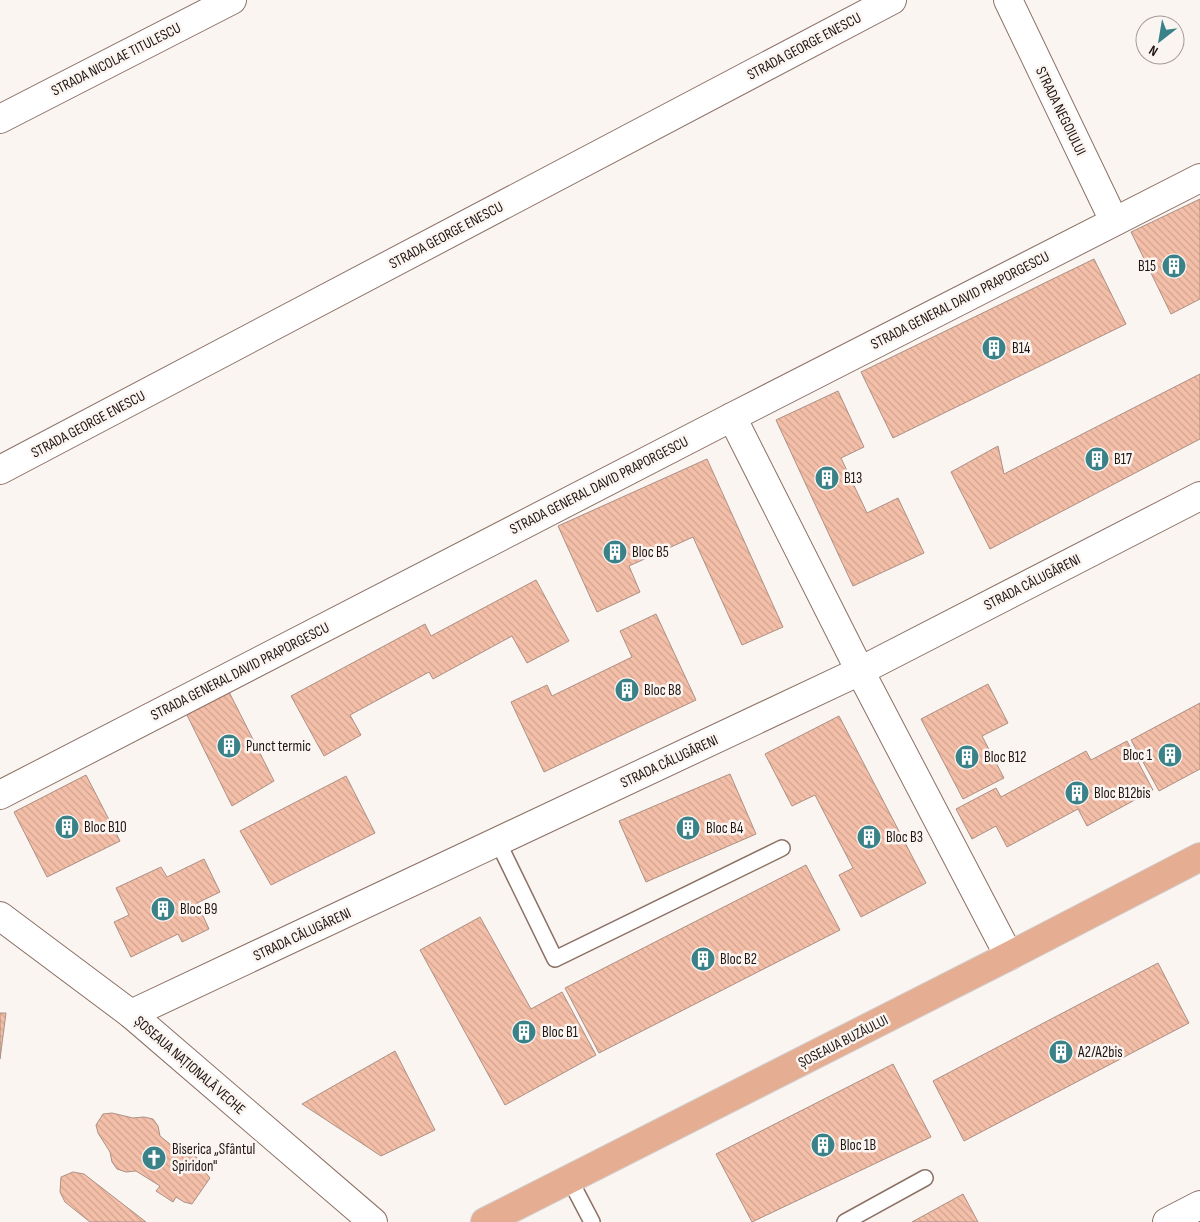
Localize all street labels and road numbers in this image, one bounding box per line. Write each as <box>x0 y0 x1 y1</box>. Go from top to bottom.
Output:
street label: STRADA GEORGE ENESCU <box>744 8 865 85</box>
street label: STRADA NICOLAE TITULESCU <box>48 19 184 100</box>
street label: STRADA NEGOIULUI <box>1031 64 1090 159</box>
street label: STRADA GEORGE ENESCU <box>386 197 507 274</box>
street label: STRADA GENERAL DAVID PRAPORGESCU <box>868 247 1053 354</box>
street label: STRADA GEORGE ENESCU <box>28 386 149 463</box>
street label: STRADA GENERAL DAVID PRAPORGESCU <box>507 432 692 539</box>
street label: STRADA CĂLUGĂRENI <box>981 550 1084 615</box>
street label: STRADA GENERAL DAVID PRAPORGESCU <box>148 618 333 725</box>
street label: STRADA CĂLUGĂRENI <box>617 730 721 792</box>
street label: STRADA CĂLUGĂRENI <box>250 903 354 965</box>
street label: ȘOSEAUA BUZĂULUI <box>795 1011 891 1072</box>
street label: ȘOSEAUA NAȚIONALĂ VECHE <box>130 1012 249 1119</box>

